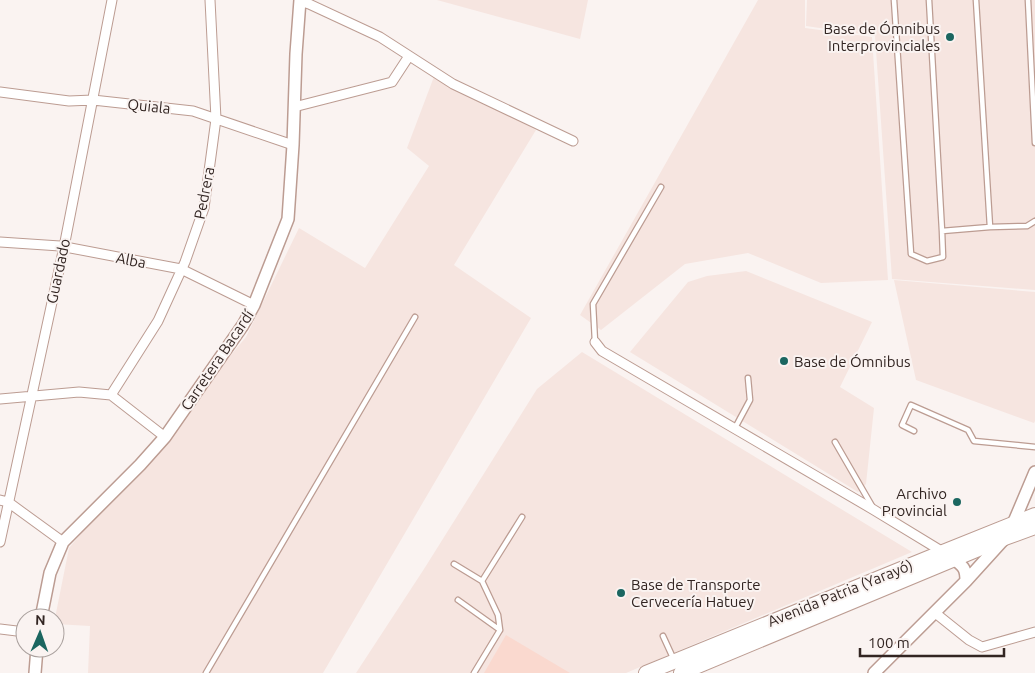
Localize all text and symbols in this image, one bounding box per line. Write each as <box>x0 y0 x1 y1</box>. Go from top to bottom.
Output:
place label: Base de Ómnibus Interprovinciales <box>823 20 940 54</box>
marker: Base de Ómnibus Interprovinciales <box>944 31 956 43</box>
street label: Quiala <box>127 95 171 117</box>
street label: Pedrera <box>191 165 217 221</box>
street label: Guardado <box>43 237 73 305</box>
street label: Alba <box>115 249 147 271</box>
street label: Carretera Bacardí <box>177 306 257 413</box>
place label: Base de Ómnibus <box>794 353 911 370</box>
marker: Base de Ómnibus <box>778 355 790 367</box>
place label: Archivo Provincial <box>882 485 947 519</box>
marker: Archivo Provincial <box>951 496 963 508</box>
street label: Avenida Patria (Yarayó) <box>765 556 915 630</box>
place label: Base de Transporte Cervecería Hatuey <box>631 576 761 610</box>
marker: Base de Transporte Cervecería Hatuey <box>615 587 627 599</box>
north arrow <box>15 608 65 658</box>
text: N <box>35 612 46 628</box>
scale bar <box>860 626 1004 658</box>
text: 100 m <box>868 634 910 651</box>

